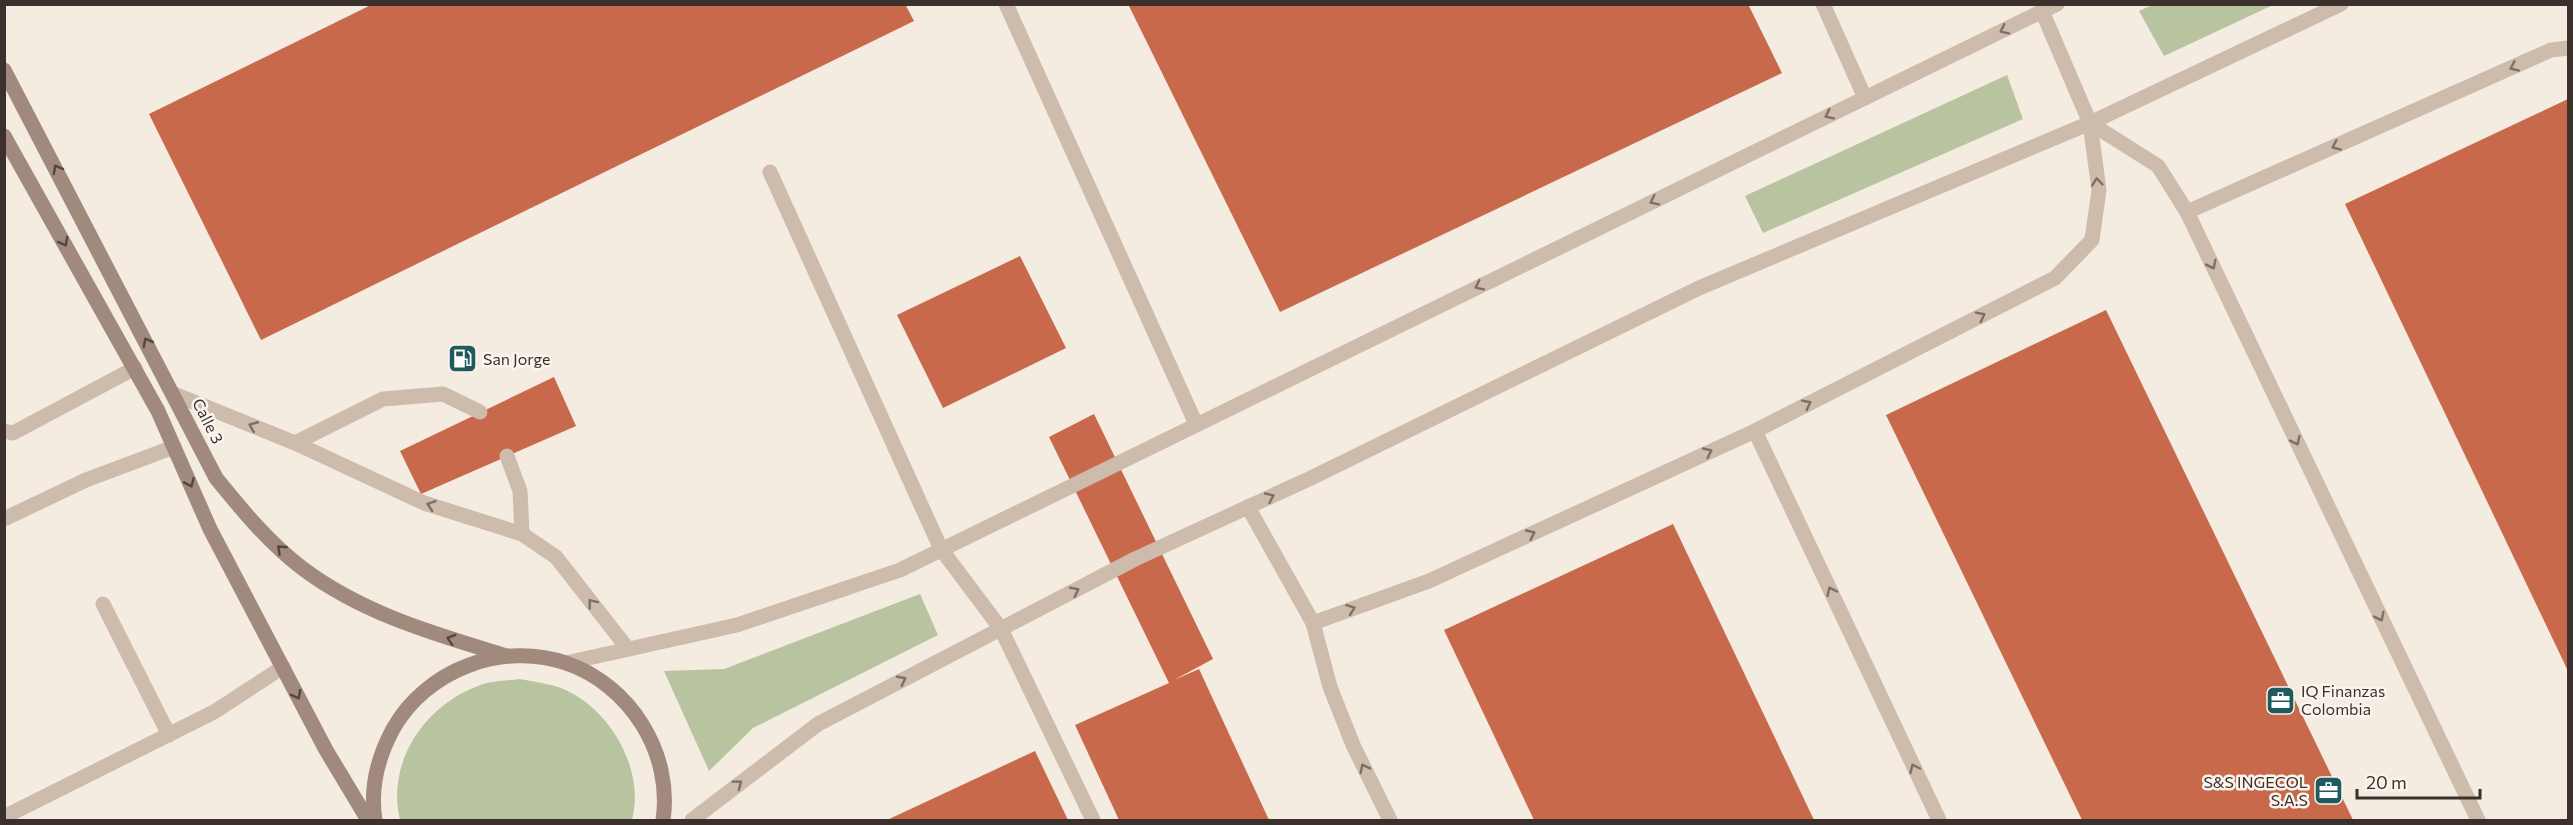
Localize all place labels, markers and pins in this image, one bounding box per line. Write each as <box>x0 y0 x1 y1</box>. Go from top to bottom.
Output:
fuel station icon: San Jorge <box>446 343 478 375</box>
place label: San Jorge <box>483 349 551 368</box>
place label: IQ Finanzas Colombia <box>2301 681 2385 718</box>
office icon: IQ Finanzas Colombia <box>2264 684 2296 716</box>
place label: S&S INGECOL S.A.S <box>2203 772 2308 809</box>
office icon: S&S INGECOL S.A.S <box>2313 775 2345 807</box>

